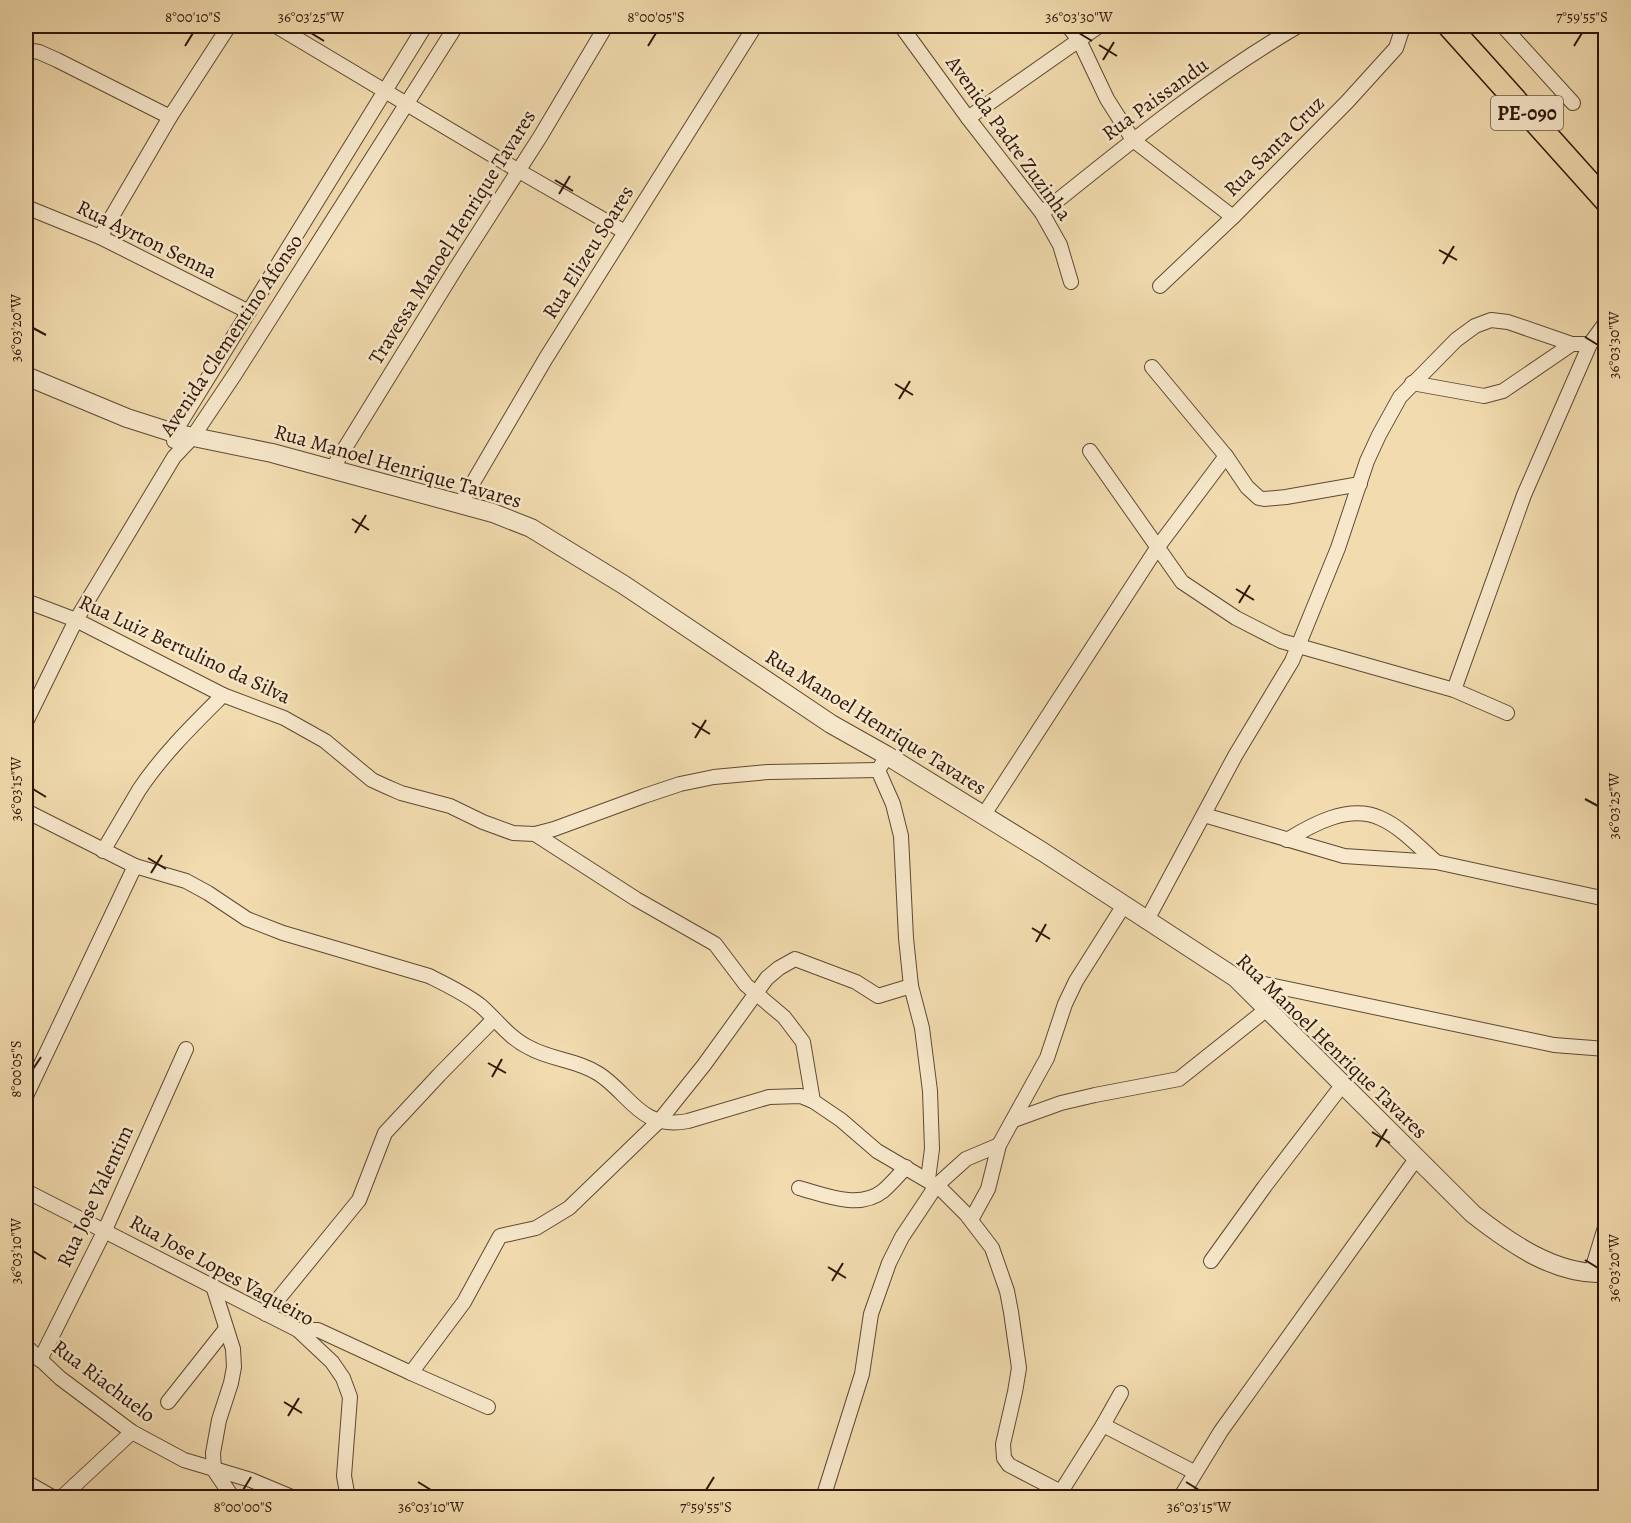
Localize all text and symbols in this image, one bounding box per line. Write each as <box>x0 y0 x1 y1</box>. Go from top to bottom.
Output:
text: 8°00'10"S <box>165 7 221 27</box>
text: 36°03'25"W <box>278 7 344 27</box>
text: 8°00'05"S <box>627 7 685 27</box>
text: 36°03'30"W <box>1045 7 1113 27</box>
text: 7°59'55"S <box>1556 7 1608 27</box>
street label: Avenida Padre Zuzinha <box>939 49 1079 226</box>
street label: Rua Paissandu <box>1096 51 1214 147</box>
street label: Rua Santa Cruz <box>1217 89 1331 203</box>
road number: PE-090 <box>1491 96 1563 130</box>
street label: Travessa Manoel Henrique Tavares <box>362 104 542 370</box>
street label: Rua Elizeu Soares <box>536 180 640 324</box>
street label: Rua Ayrton Senna <box>72 193 222 285</box>
street label: Avenida Clementino Afonso <box>152 229 309 442</box>
text: 36°03'20"W <box>6 294 26 362</box>
text: 36°03'30"W <box>1604 311 1624 379</box>
street label: Rua Manoel Henrique Tavares <box>271 417 525 515</box>
street label: Rua Luiz Bertulino da Silva <box>75 588 296 710</box>
street label: Rua Manoel Henrique Tavares <box>760 642 992 802</box>
text: 36°03'15"W <box>6 757 26 821</box>
text: 36°03'25"W <box>1604 773 1624 839</box>
street label: Rua Manoel Henrique Tavares <box>1230 947 1434 1145</box>
text: 8°00'05"S <box>6 1040 26 1098</box>
street label: Rua Jose Valentim <box>50 1121 140 1271</box>
street label: Rua Jose Lopes Vaqueiro <box>125 1208 319 1332</box>
text: 36°03'10"W <box>6 1218 26 1284</box>
text: 36°03'20"W <box>1604 1234 1624 1302</box>
street label: Rua Riachuelo <box>47 1333 161 1429</box>
text: 8°00'00"S <box>214 1497 272 1517</box>
text: 36°03'10"W <box>398 1497 464 1517</box>
text: 7°59'55"S <box>680 1497 732 1517</box>
text: 36°03'15"W <box>1167 1497 1231 1517</box>

